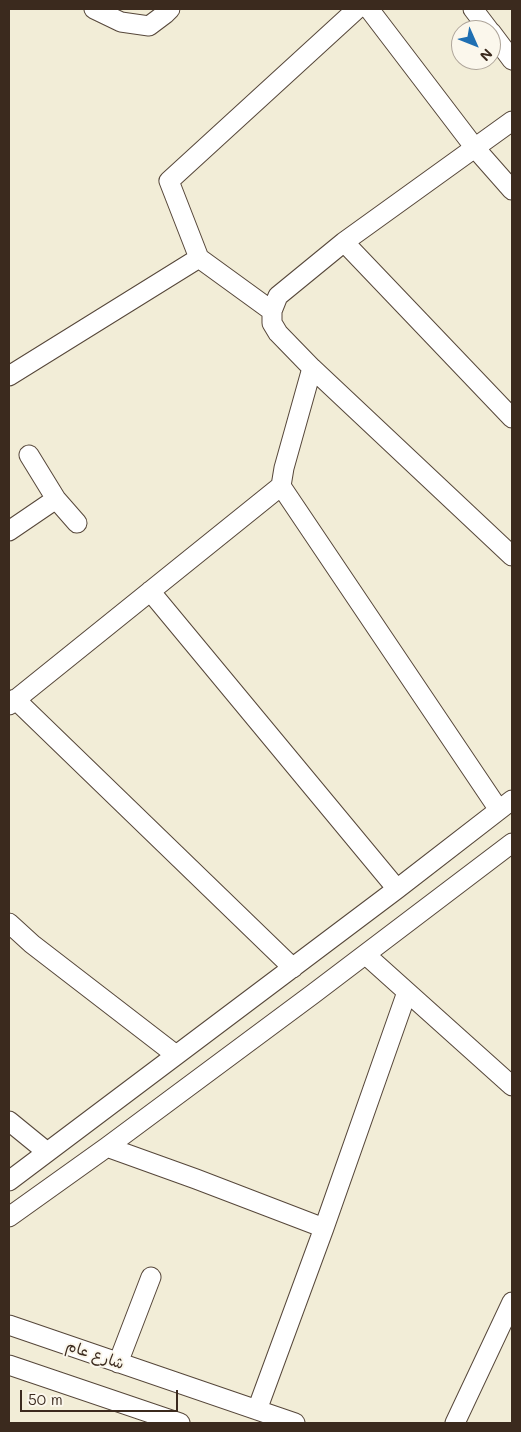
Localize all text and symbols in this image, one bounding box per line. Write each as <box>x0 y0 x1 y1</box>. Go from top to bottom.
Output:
north arrow <box>451 20 501 70</box>
text: N <box>476 45 497 65</box>
street label: شارع عام <box>63 1337 127 1373</box>
scale bar <box>22 1380 180 1412</box>
text: 50 m <box>28 1389 63 1409</box>

